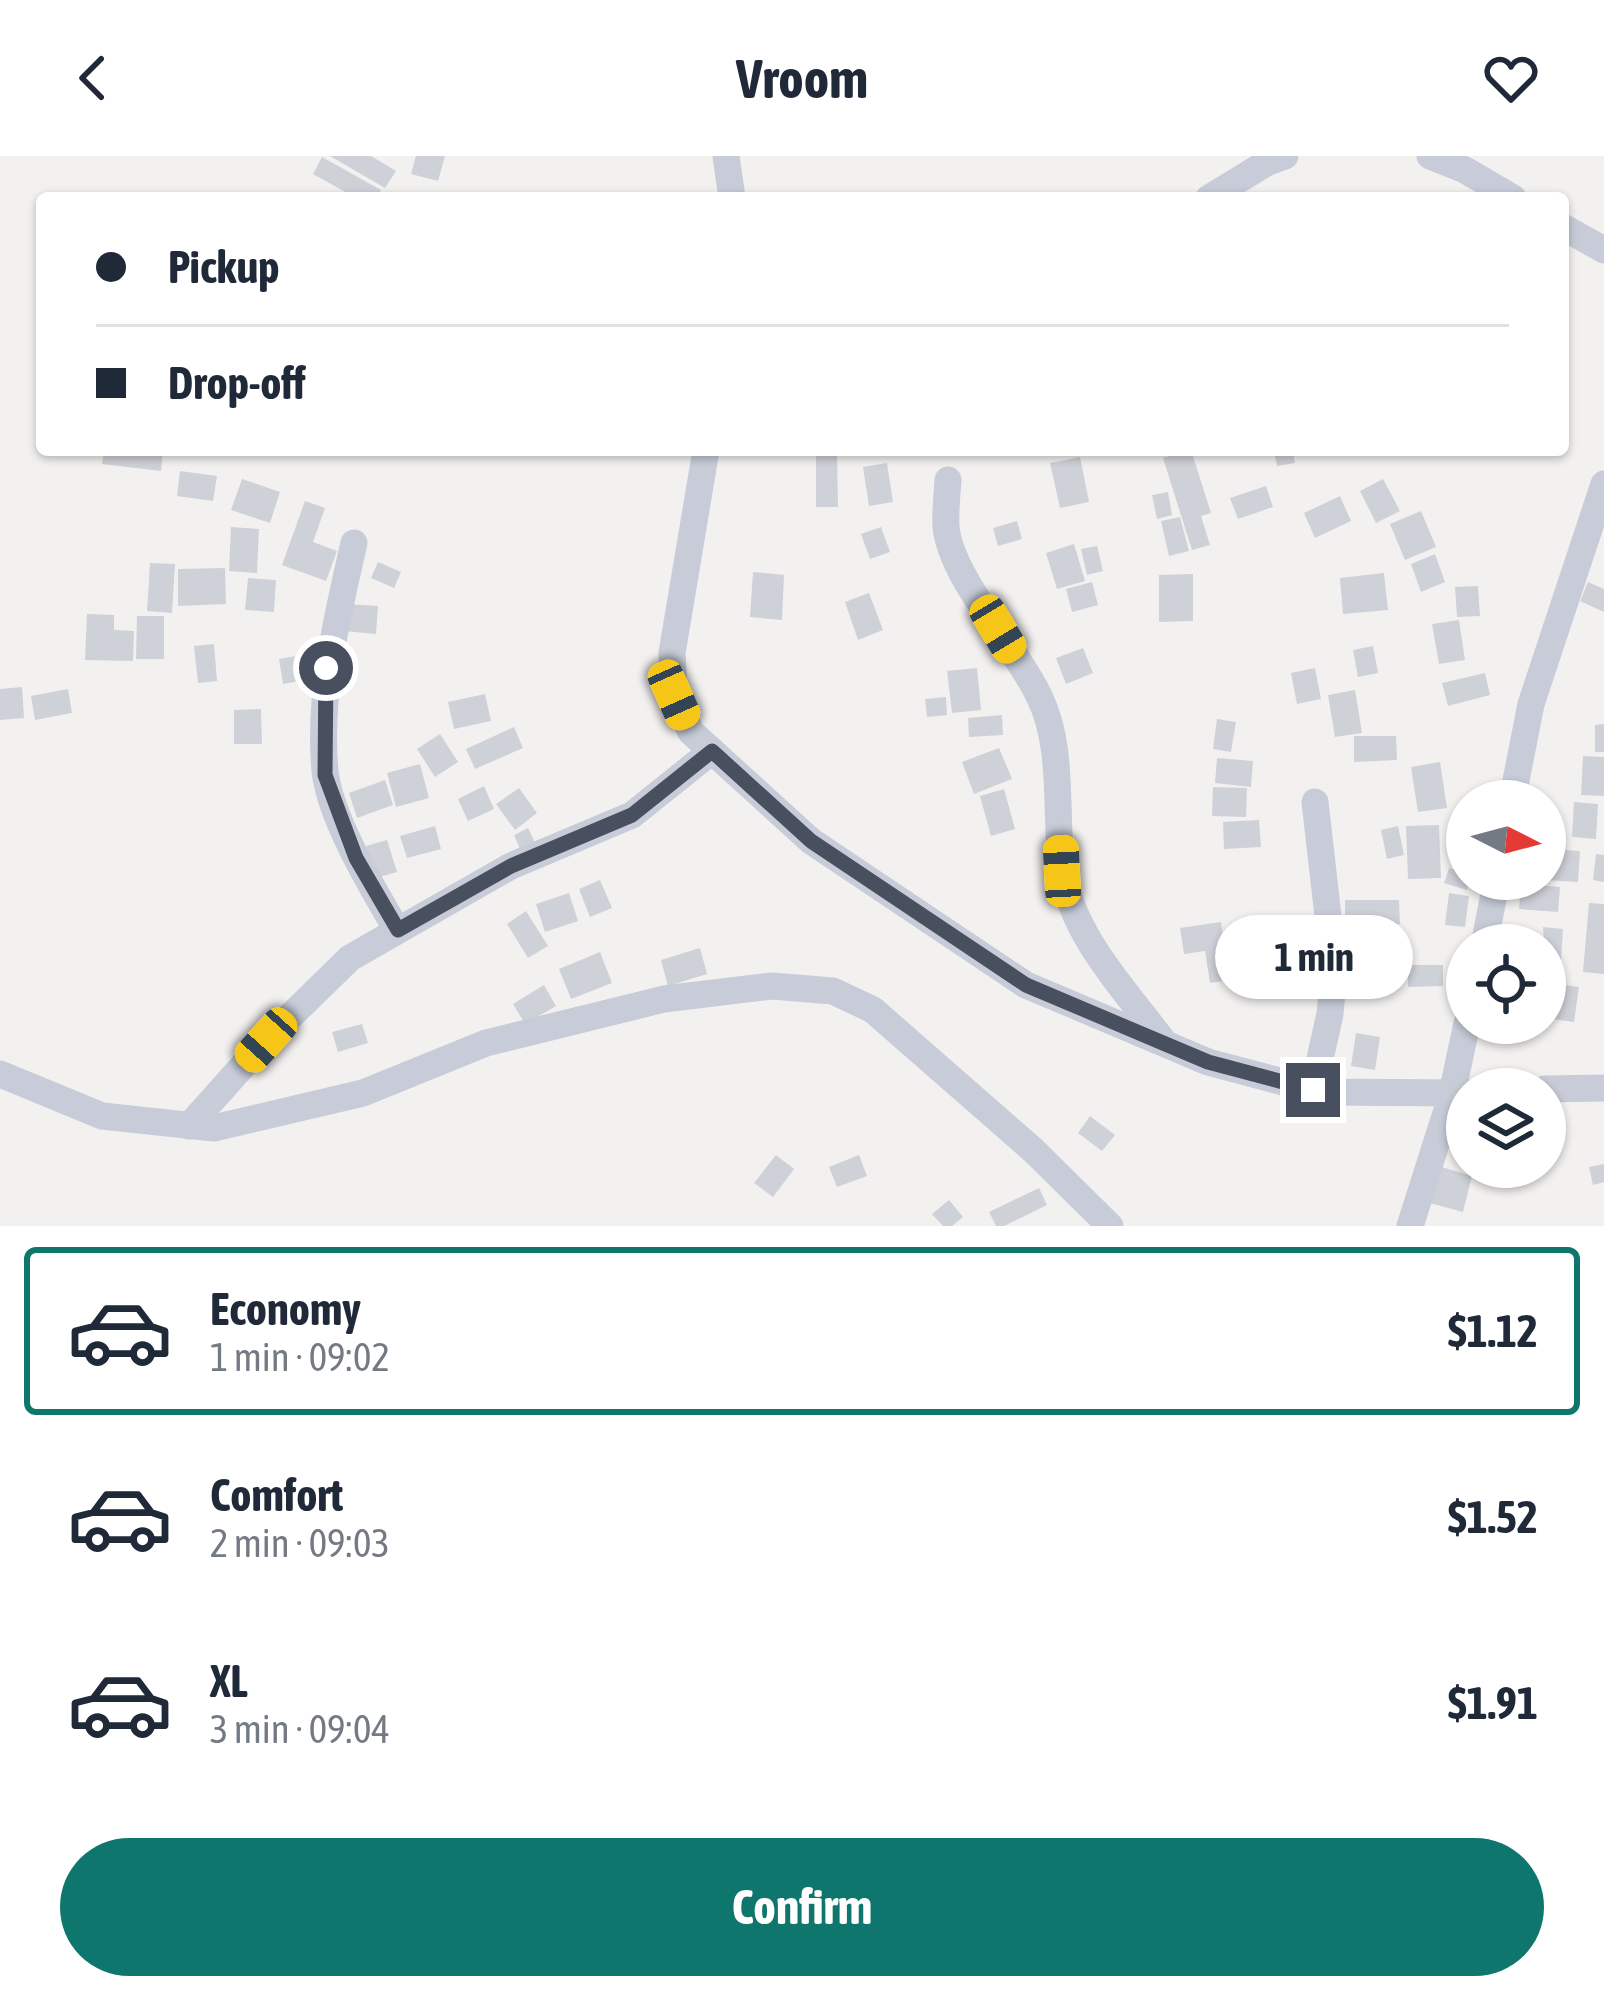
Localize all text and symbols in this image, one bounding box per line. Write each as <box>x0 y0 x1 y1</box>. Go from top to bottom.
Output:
icon: back <box>60 45 126 111</box>
icon: heart <box>1478 45 1544 111</box>
text: Vroom <box>736 48 868 109</box>
text: Pickup <box>168 241 279 293</box>
text: Drop-off <box>168 357 306 409</box>
car <box>964 589 1032 669</box>
route start <box>299 641 353 695</box>
car <box>643 655 705 735</box>
north arrow <box>1446 780 1566 900</box>
map controls <box>1446 780 1566 1188</box>
car <box>1042 834 1082 908</box>
callout: 1 min <box>1214 916 1412 1000</box>
button: locate <box>1446 924 1566 1044</box>
text: 1 min <box>1274 935 1354 979</box>
car <box>229 1001 303 1079</box>
route end <box>1286 1063 1340 1117</box>
button: layers <box>1446 1068 1566 1188</box>
icon: car <box>66 1277 174 1385</box>
text: Economy <box>210 1283 361 1335</box>
text: $1.12 <box>1448 1305 1538 1357</box>
text: 1 min · 09:02 <box>210 1335 390 1379</box>
icon: car <box>66 1463 174 1571</box>
text: Comfort <box>210 1469 343 1521</box>
text: $1.52 <box>1448 1491 1538 1543</box>
text: 2 min · 09:03 <box>210 1521 390 1565</box>
icon: car <box>66 1649 174 1757</box>
text: XL <box>210 1655 248 1707</box>
text: $1.91 <box>1448 1677 1538 1729</box>
text: 3 min · 09:04 <box>210 1707 390 1751</box>
button: Confirm <box>60 1838 1544 1976</box>

